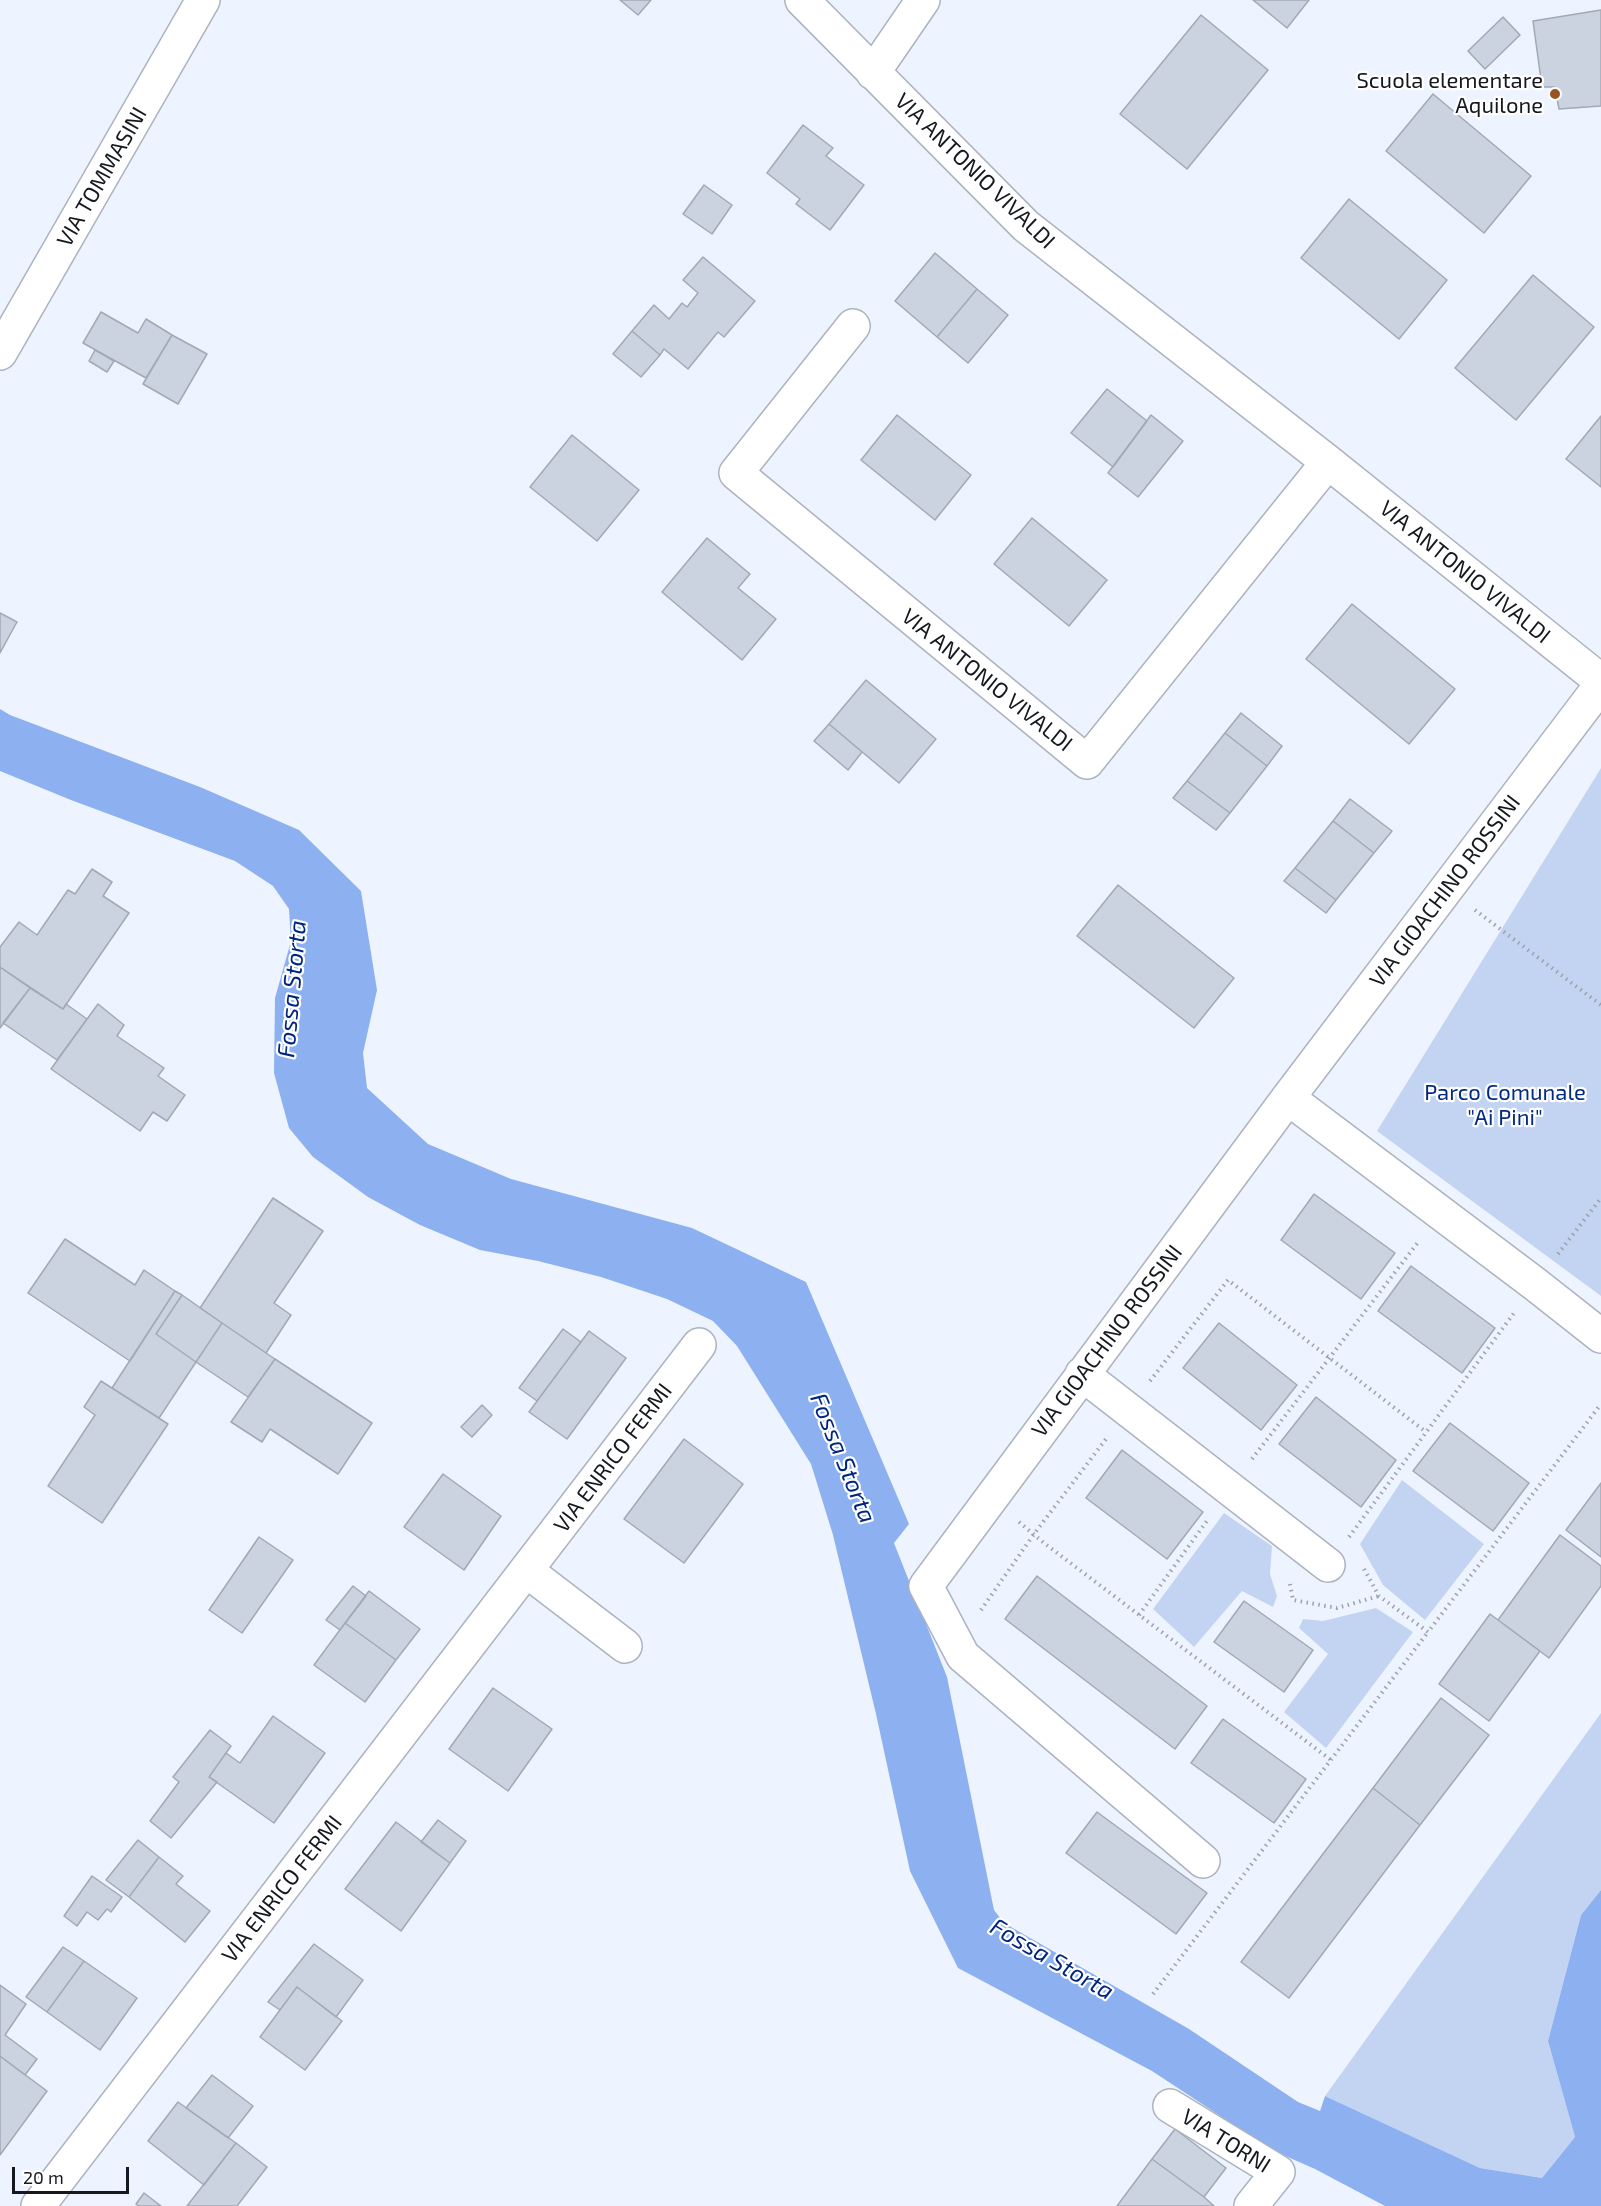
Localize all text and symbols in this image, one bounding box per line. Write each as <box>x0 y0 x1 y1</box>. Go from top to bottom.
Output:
place label: Scuola elementare Aquilone <box>1357 68 1543 119</box>
marker: Scuola elementare Aquilone <box>1548 87 1562 101</box>
street label: VIA ANTONIO VIVALDI <box>890 88 1060 254</box>
street label: VIA TOMMASINI <box>51 103 153 251</box>
street label: VIA ANTONIO VIVALDI <box>1374 495 1556 649</box>
street label: VIA ANTONIO VIVALDI <box>896 603 1078 757</box>
street label: VIA GIOACHINO ROSSINI <box>1364 790 1526 992</box>
water label: Fossa Storta <box>272 919 312 1059</box>
park label: Parco Comunale "Ai Pini" <box>1424 1080 1586 1132</box>
street label: VIA GIOACHINO ROSSINI <box>1026 1240 1188 1442</box>
street label: VIA ENRICO FERMI <box>548 1378 678 1538</box>
water label: Fossa Storta <box>804 1389 882 1527</box>
street label: VIA ENRICO FERMI <box>216 1810 348 1968</box>
water label: Fossa Storta <box>985 1912 1119 2006</box>
street label: VIA TORNI <box>1177 2103 1275 2179</box>
scale bar <box>15 2155 132 2193</box>
text: 20 m <box>23 2166 64 2188</box>

